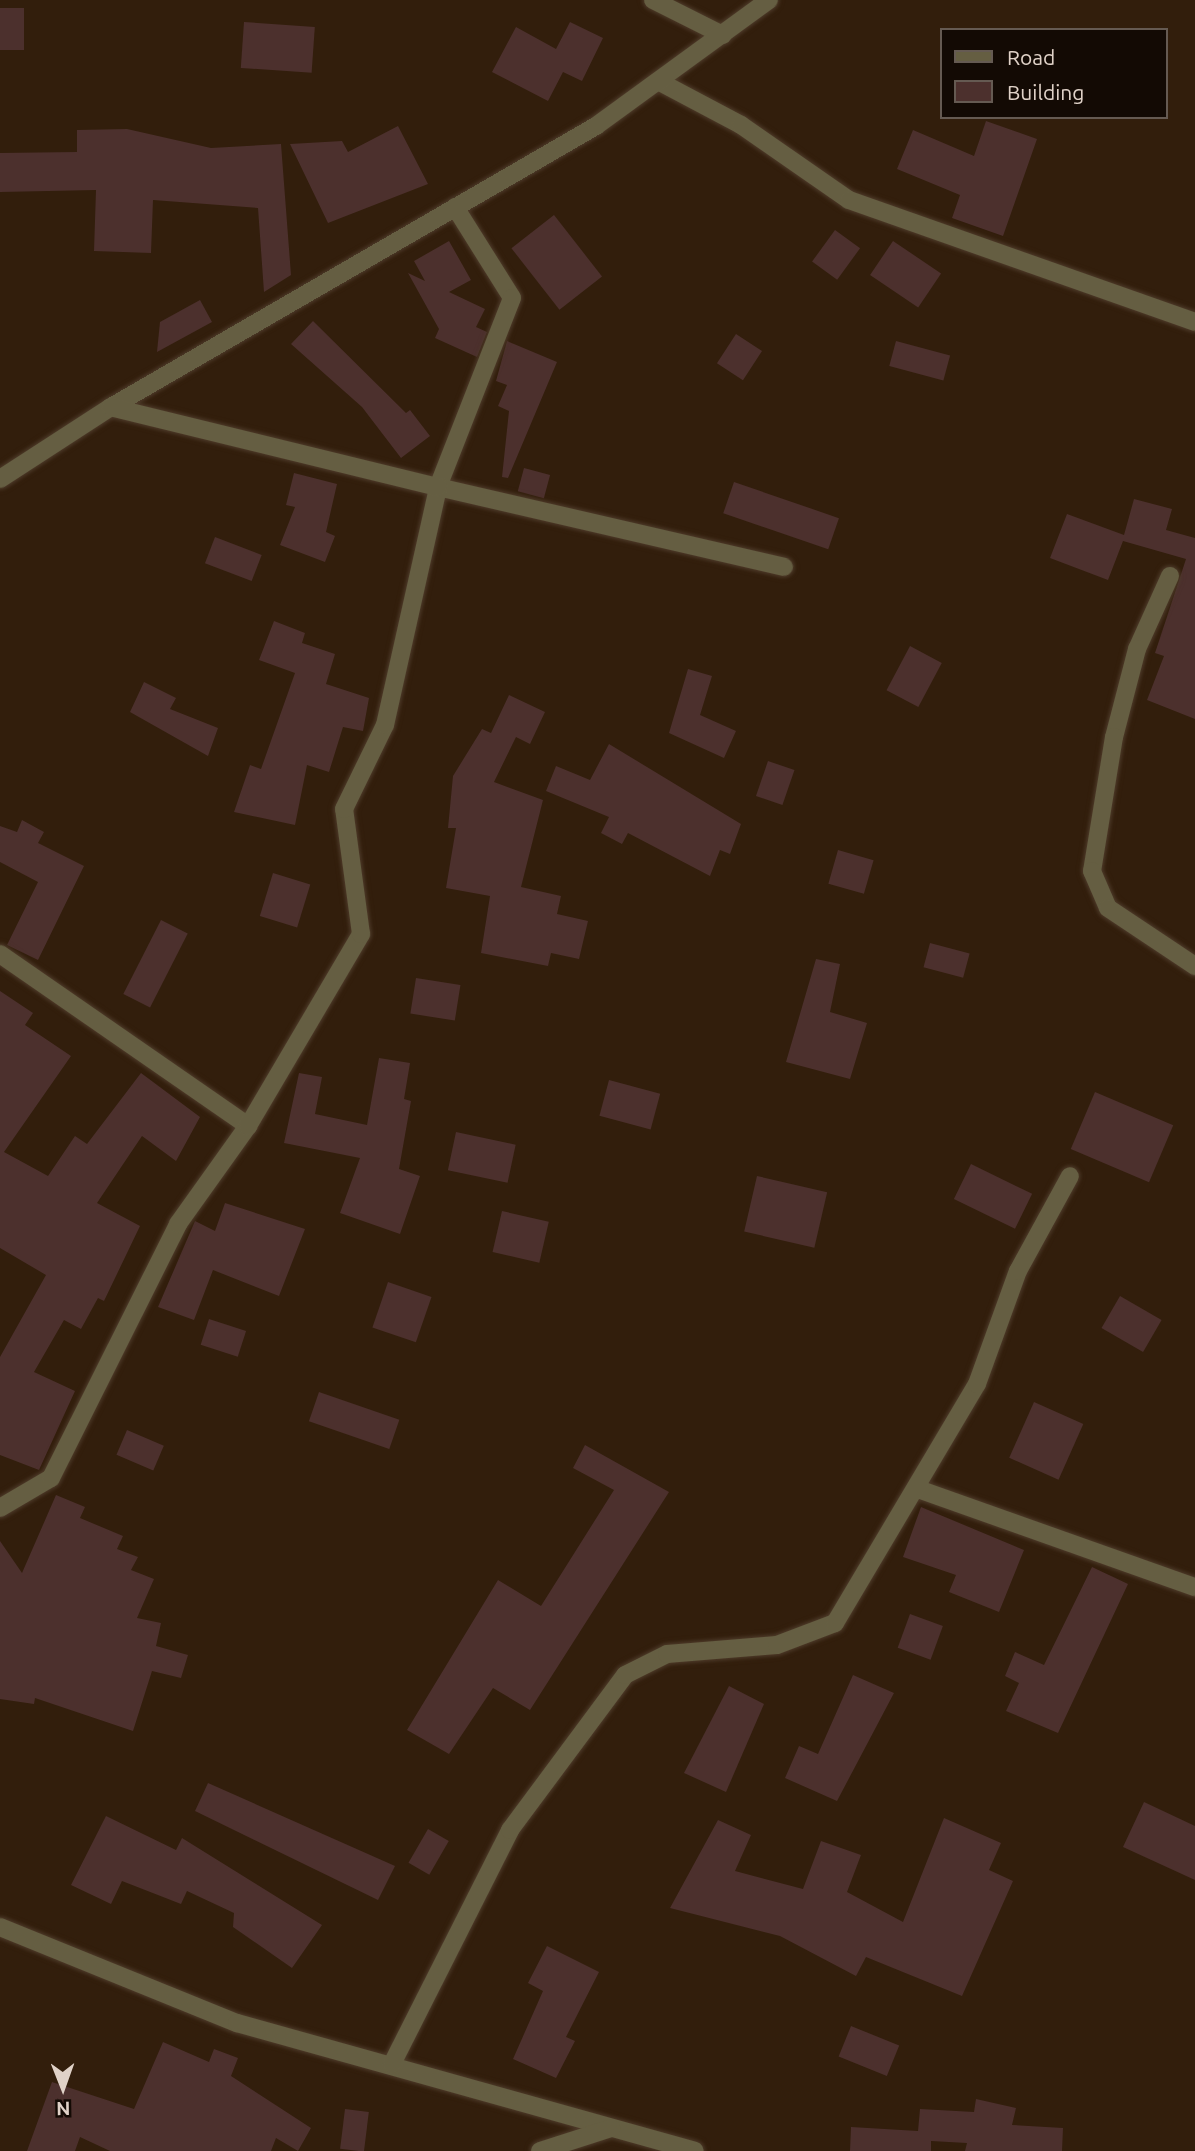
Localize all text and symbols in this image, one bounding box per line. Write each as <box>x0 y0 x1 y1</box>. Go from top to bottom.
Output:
legend <box>940 28 1167 119</box>
text: Road <box>1007 45 1055 69</box>
text: Building <box>1007 80 1084 104</box>
north arrow <box>28 2053 98 2123</box>
text: N <box>56 2098 71 2120</box>

